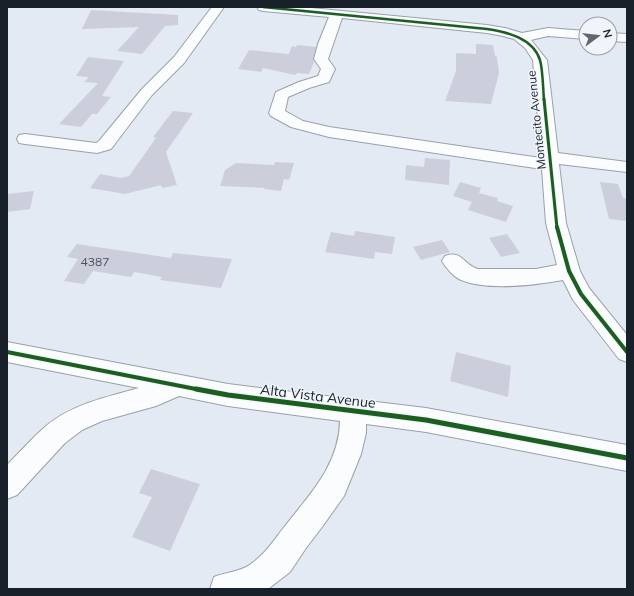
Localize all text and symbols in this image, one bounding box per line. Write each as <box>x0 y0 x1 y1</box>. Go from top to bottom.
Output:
north arrow <box>578 16 618 56</box>
text: N <box>600 28 615 39</box>
street label: Montecito Avenue <box>523 70 549 170</box>
house number: 4387 <box>81 254 109 269</box>
street label: Alta Vista Avenue <box>259 380 377 412</box>

